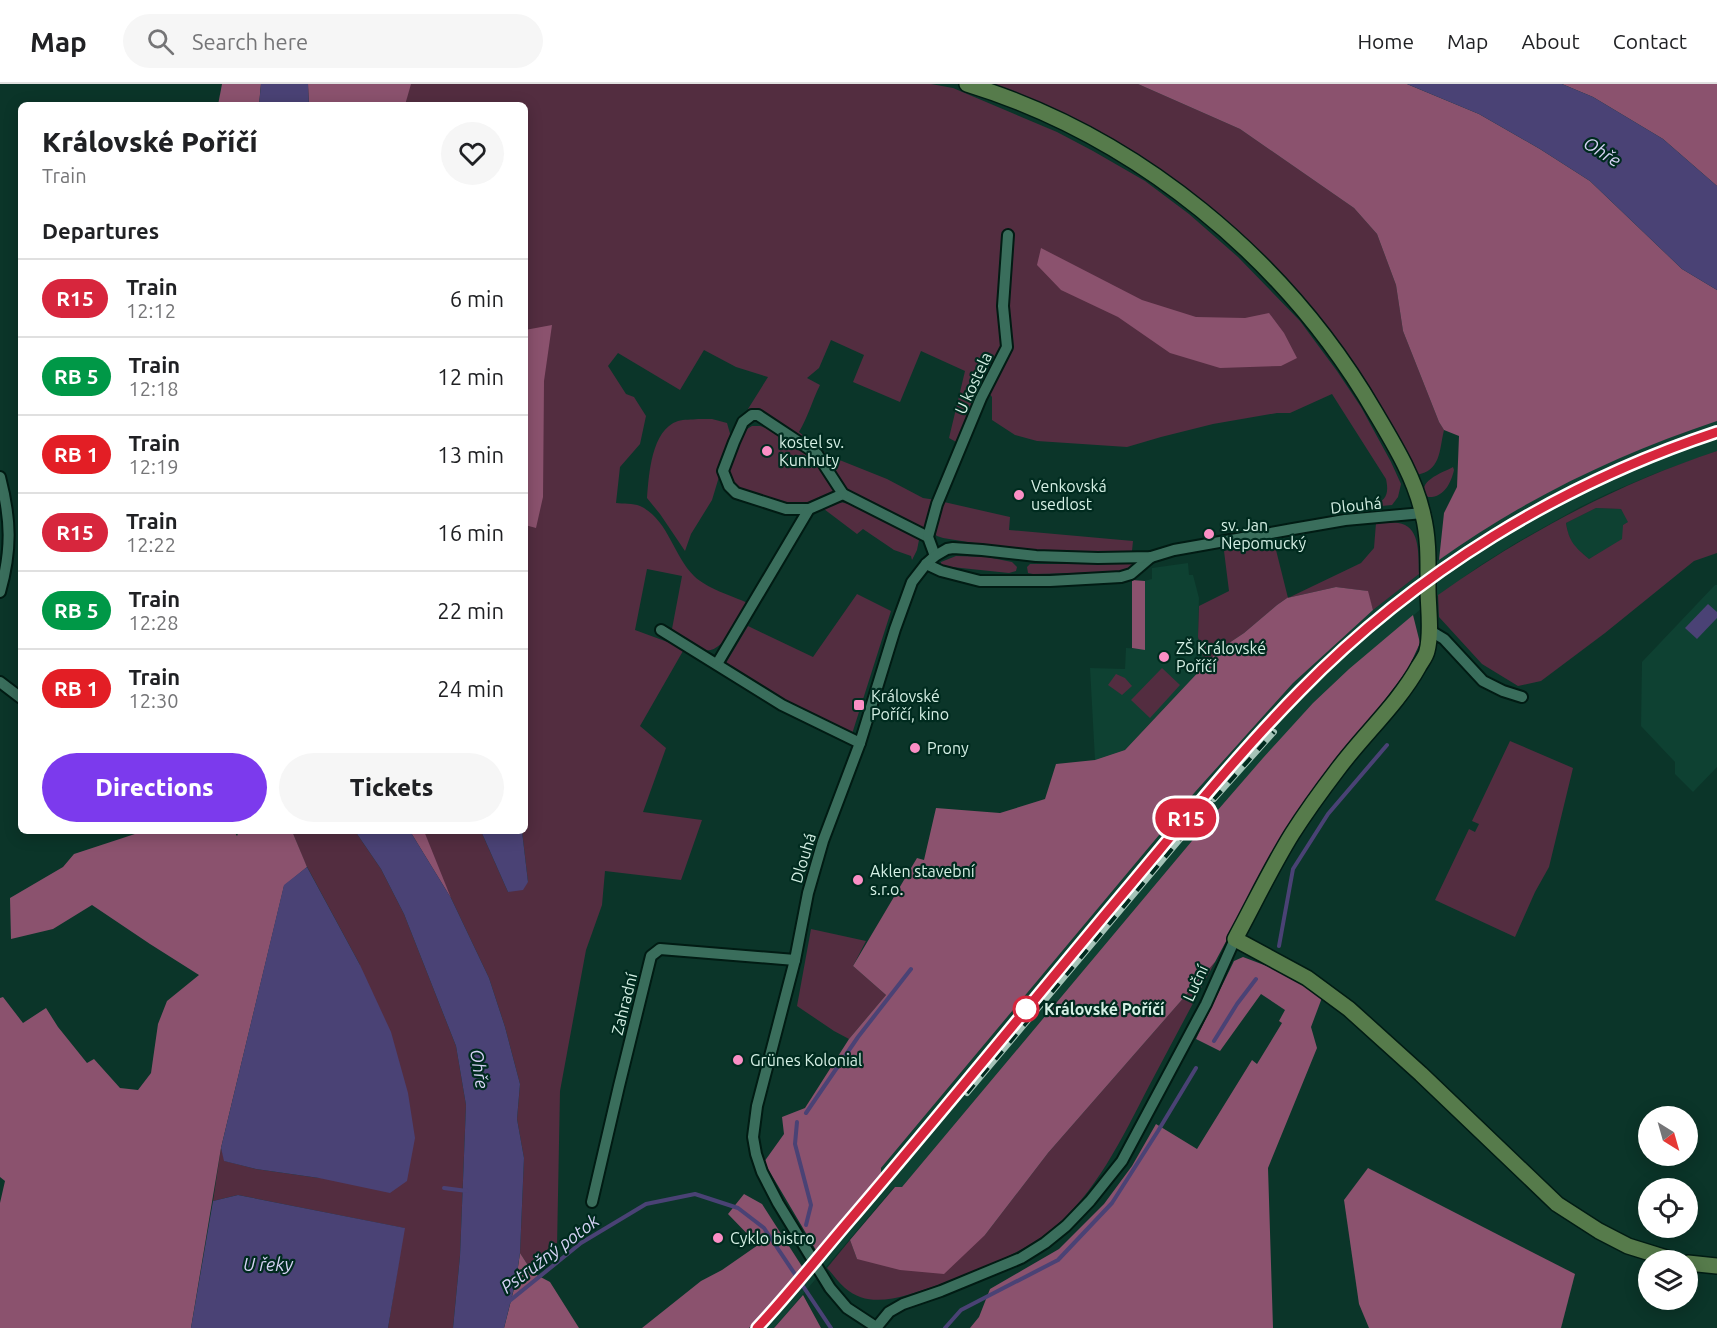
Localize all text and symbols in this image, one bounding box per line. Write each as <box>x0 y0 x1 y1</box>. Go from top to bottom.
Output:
search box <box>123 14 543 68</box>
icon: search <box>144 25 177 58</box>
text: Map <box>30 26 87 57</box>
text: Search here <box>192 29 308 54</box>
text: Home <box>1357 29 1414 53</box>
text: Map <box>1447 29 1488 53</box>
text: About <box>1521 29 1580 53</box>
text: Contact <box>1613 29 1687 53</box>
button: heart <box>441 122 504 185</box>
text: Královské Poříčí <box>42 126 258 157</box>
water label: Ohře <box>1580 132 1625 170</box>
text: Train <box>42 164 87 187</box>
text: Departures <box>42 218 159 243</box>
text: Train <box>126 274 178 299</box>
text: R15 <box>56 286 94 310</box>
text: 6 min <box>450 286 504 311</box>
text: 12:12 <box>126 299 176 322</box>
street label: U kostela <box>951 349 995 417</box>
text: Train <box>129 352 180 377</box>
text: RB 5 <box>54 364 99 388</box>
text: 12 min <box>437 364 504 389</box>
text: 12:18 <box>129 377 179 400</box>
text: Train <box>129 430 180 455</box>
place label: kostel sv. Kunhuty <box>779 433 844 469</box>
text: RB 1 <box>54 442 99 466</box>
text: 13 min <box>437 442 504 467</box>
marker: kostel sv. Kunhuty <box>760 444 774 458</box>
text: 12:19 <box>129 455 179 478</box>
place label: Venkovská usedlost <box>1031 477 1107 513</box>
marker: Venkovská usedlost <box>1012 488 1026 502</box>
street label: Dlouhá <box>1330 493 1382 517</box>
text: Train <box>126 508 178 533</box>
place label: sv. Jan Nepomucký <box>1221 516 1306 552</box>
text: R15 <box>56 520 94 544</box>
text: 16 min <box>437 520 504 545</box>
marker: sv. Jan Nepomucký <box>1202 527 1216 541</box>
text: 12:22 <box>126 533 176 556</box>
text: Train <box>129 586 180 611</box>
text: RB 5 <box>54 598 99 622</box>
text: 22 min <box>437 598 504 623</box>
text: 12:28 <box>129 611 179 634</box>
place label: ZŠ Královské Poříčí <box>1176 638 1266 675</box>
marker: ZŠ Královské Poříčí <box>1157 650 1171 664</box>
text: Train <box>129 664 180 689</box>
text: RB 1 <box>54 676 99 700</box>
text: 24 min <box>437 676 504 701</box>
place label: Královské Poříčí, kino <box>871 687 949 723</box>
text: 12:30 <box>129 689 179 712</box>
marker: Královské Poříčí, kino <box>852 698 866 712</box>
place label: Prony <box>927 739 969 757</box>
marker: Prony <box>908 741 922 755</box>
button: Directions <box>42 753 267 822</box>
button: Tickets <box>279 753 504 822</box>
line badge: R15 <box>1152 798 1220 838</box>
text: R15 <box>1167 806 1205 830</box>
street label: Dlouhá <box>787 831 819 885</box>
place label: Aklen stavební s.r.o. <box>870 862 976 898</box>
marker: Aklen stavební s.r.o. <box>851 873 865 887</box>
street label: Luční <box>1179 961 1212 1004</box>
street label: Zahradní <box>608 970 641 1037</box>
marker: Královské Poříčí <box>1013 996 1039 1022</box>
place label: Královské Poříčí <box>1044 1000 1165 1018</box>
water label: Ohře <box>467 1048 493 1090</box>
place label: Grünes Kolonial <box>750 1051 862 1069</box>
marker: Grünes Kolonial <box>731 1053 745 1067</box>
north arrow <box>1638 1106 1698 1166</box>
map controls <box>1638 1106 1698 1310</box>
button: locate <box>1638 1178 1698 1238</box>
water label: Pstružný potok <box>496 1209 603 1297</box>
place label: Cyklo bistro <box>730 1229 815 1247</box>
marker: Cyklo bistro <box>711 1231 725 1245</box>
button: layers <box>1638 1250 1698 1310</box>
water label: U řeky <box>243 1254 293 1274</box>

